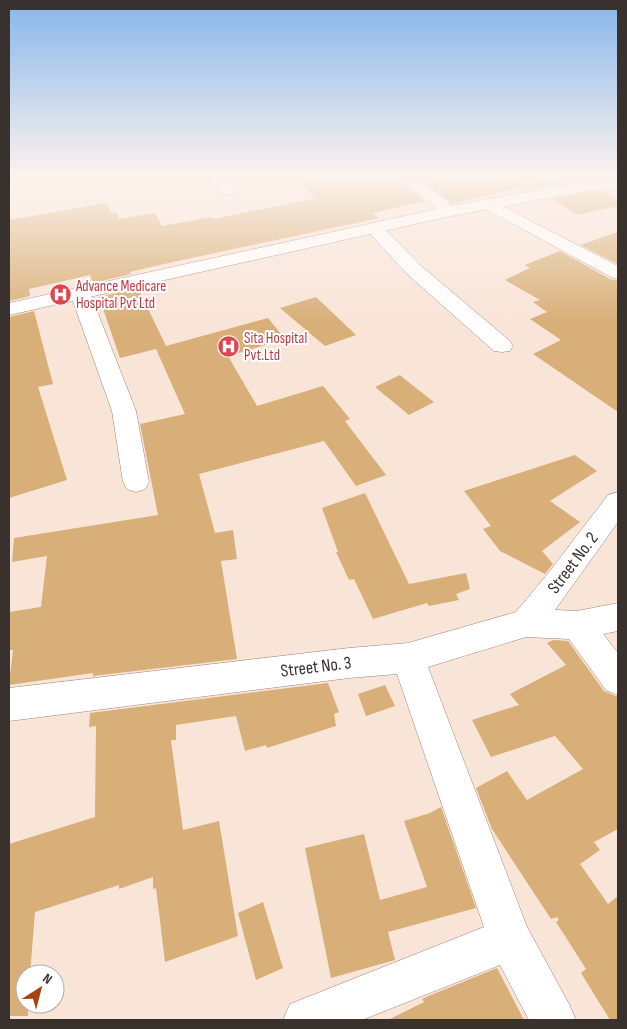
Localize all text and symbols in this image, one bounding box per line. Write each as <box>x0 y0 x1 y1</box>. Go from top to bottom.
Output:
place label: Advance Medicare Hospital Pvt Ltd <box>75 277 166 313</box>
hospital icon: Advance Medicare Hospital Pvt Ltd <box>48 283 72 307</box>
place label: Sita Hospital Pvt.Ltd <box>244 329 307 365</box>
hospital icon: Sita Hospital Pvt.Ltd <box>216 335 240 359</box>
street label: Street No. 2 <box>543 528 603 598</box>
street label: Street No. 3 <box>279 652 353 682</box>
north arrow <box>15 964 65 1014</box>
text: N <box>39 970 55 988</box>

